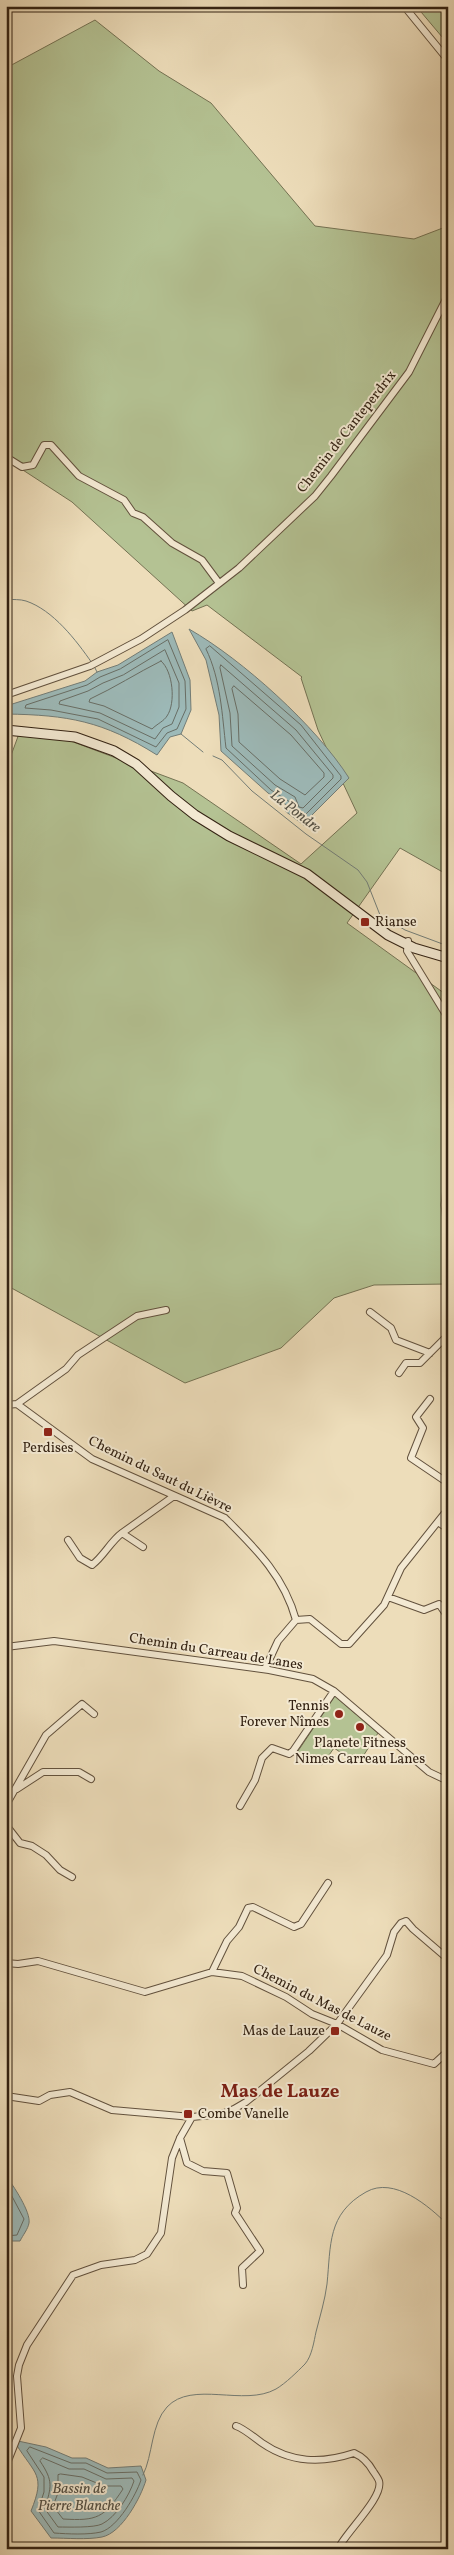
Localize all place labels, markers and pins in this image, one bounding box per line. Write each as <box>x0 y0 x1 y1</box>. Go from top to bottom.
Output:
place label: Rianse <box>375 913 417 932</box>
marker: Rianse <box>359 916 371 928</box>
marker: Perdises <box>42 1426 54 1438</box>
place label: Perdises <box>22 1439 74 1458</box>
place label: Tennis Forever Nîmes <box>240 1697 329 1732</box>
marker: Tennis Forever Nîmes <box>333 1708 345 1720</box>
marker: Planete Fitness Nimes Carreau Lanes <box>354 1721 366 1733</box>
place label: Planete Fitness Nimes Carreau Lanes <box>295 1734 425 1769</box>
place label: Mas de Lauze <box>243 2023 325 2039</box>
marker: Mas de Lauze <box>329 2025 341 2037</box>
place label: Combe Vanelle <box>198 2105 289 2124</box>
marker: Combe Vanelle <box>182 2108 194 2120</box>

